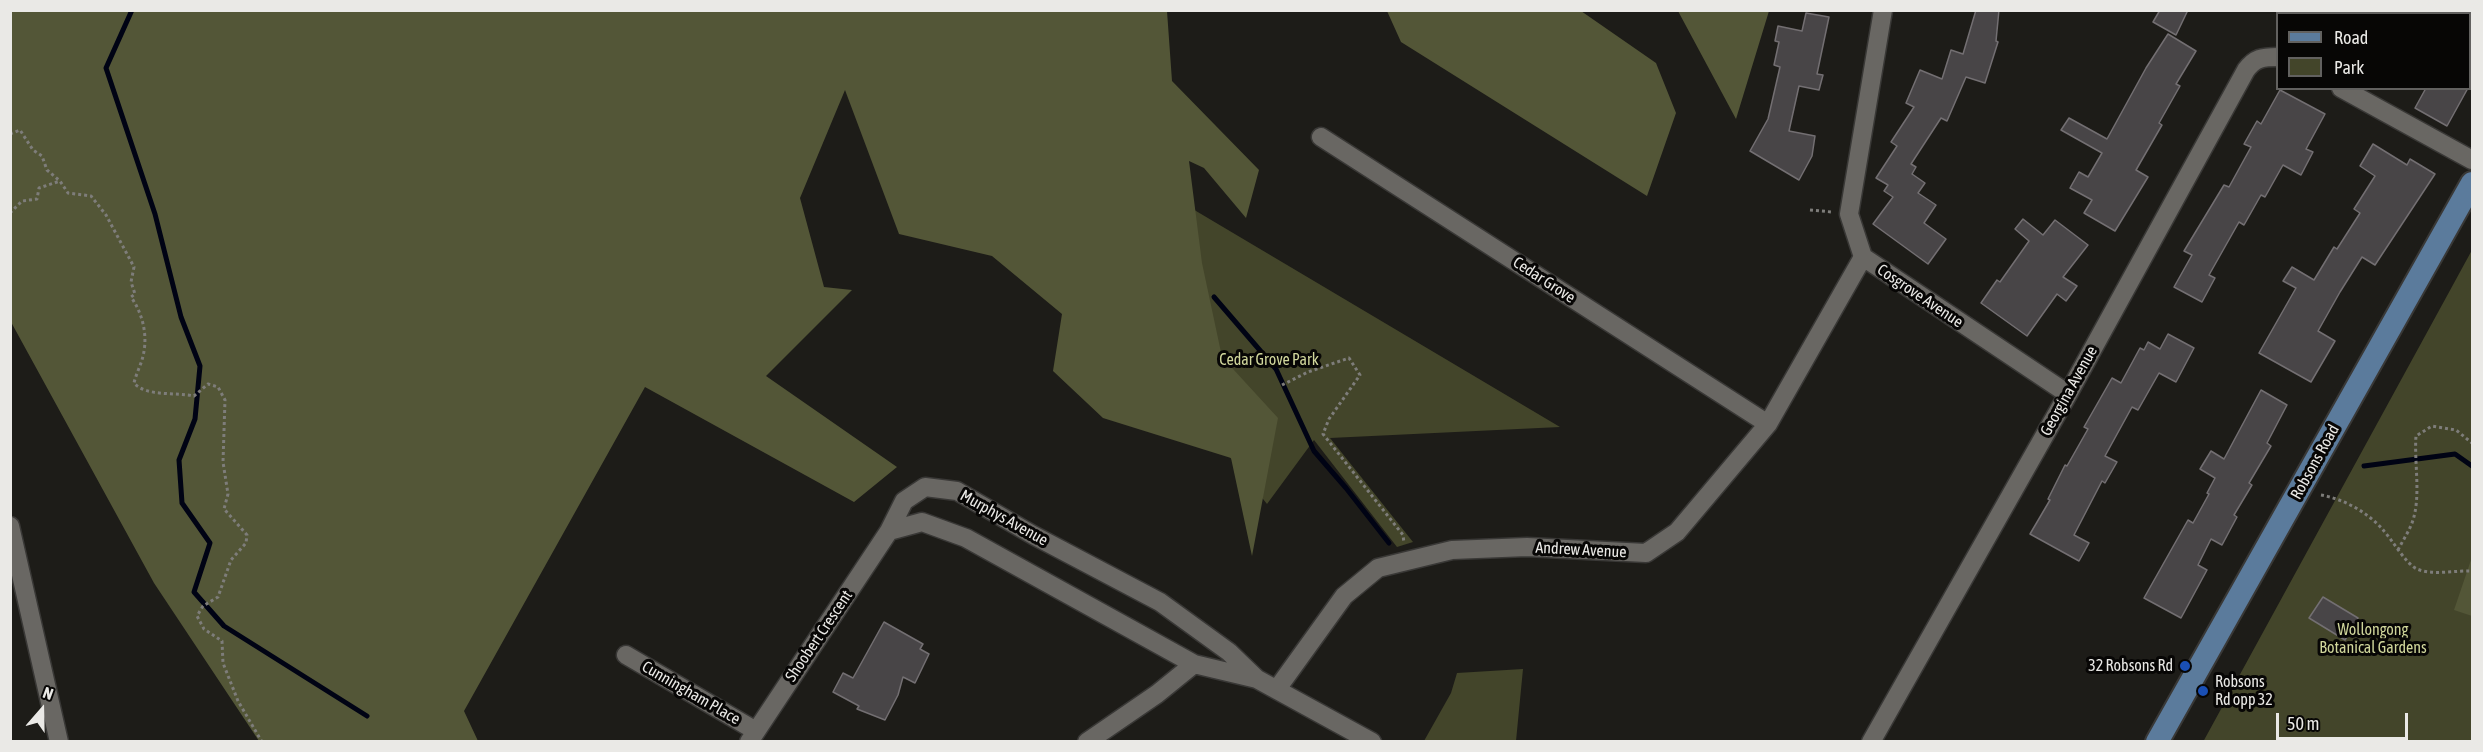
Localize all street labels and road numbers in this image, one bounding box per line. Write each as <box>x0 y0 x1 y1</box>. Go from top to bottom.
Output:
street label: Cedar Grove <box>1509 253 1579 307</box>
street label: Cosgrove Avenue <box>1873 260 1967 332</box>
street label: Georgina Avenue <box>2036 343 2102 439</box>
street label: Robsons Road <box>2287 421 2343 503</box>
street label: Murphys Avenue <box>957 486 1051 550</box>
street label: Andrew Avenue <box>1535 538 1627 562</box>
street label: Shoobert Crescent <box>781 587 857 685</box>
street label: Cunningham Place <box>638 657 744 729</box>

